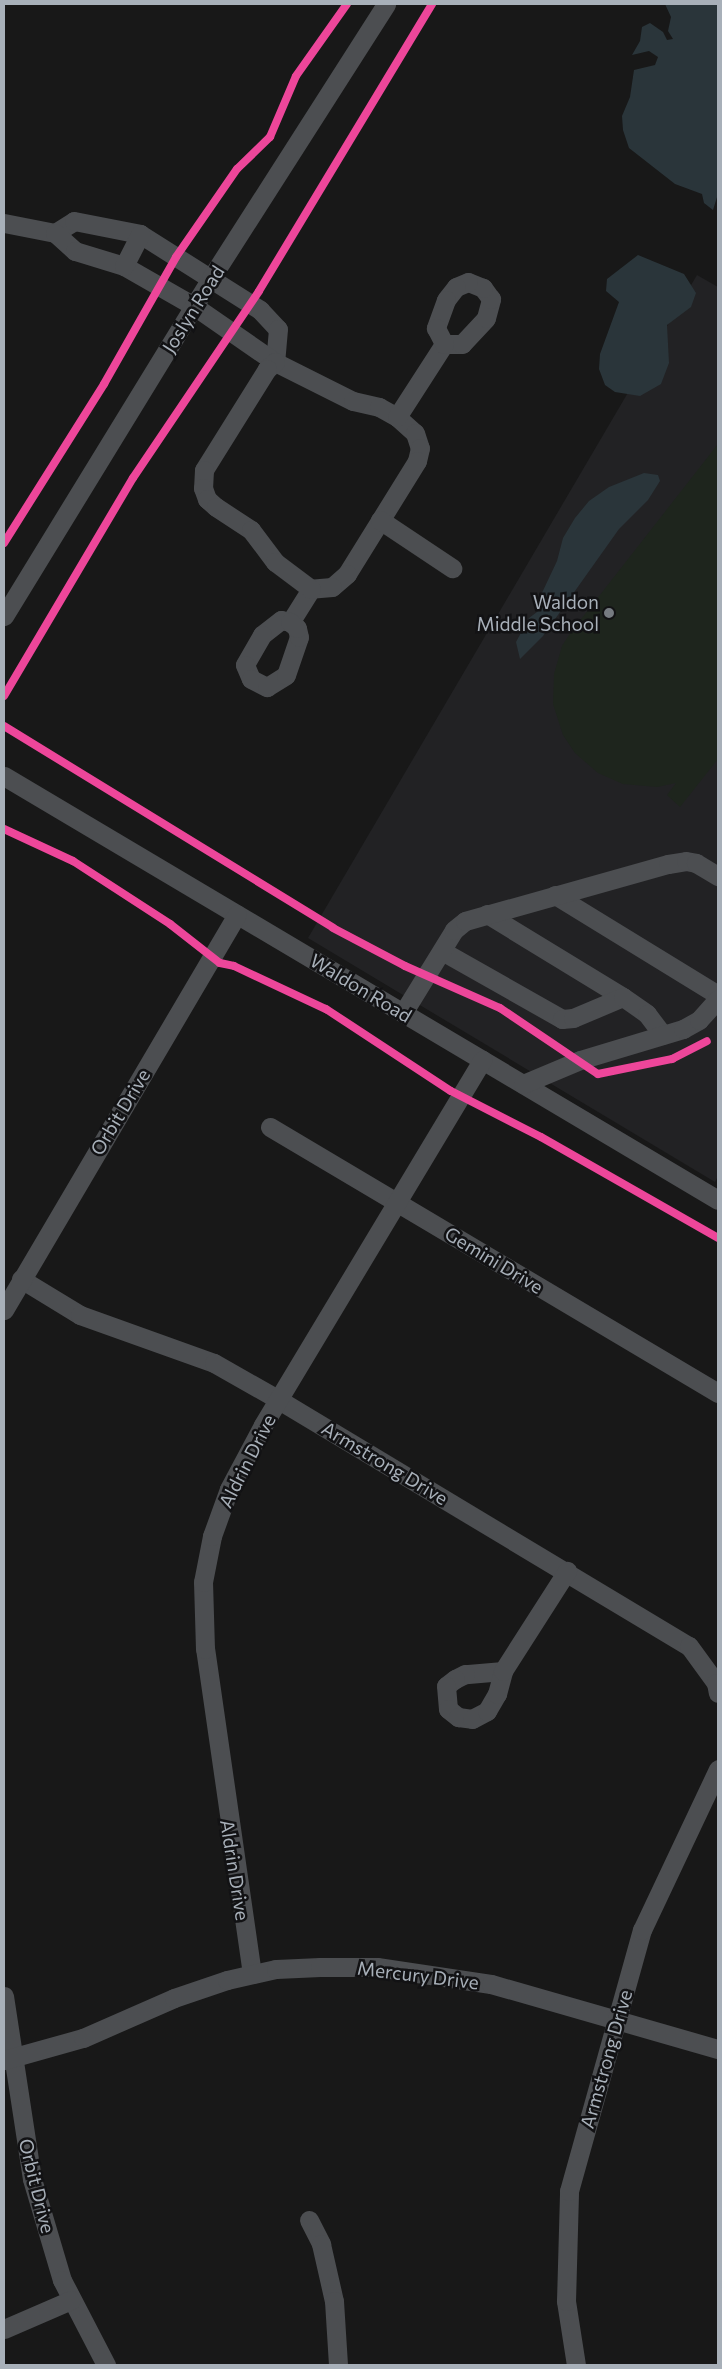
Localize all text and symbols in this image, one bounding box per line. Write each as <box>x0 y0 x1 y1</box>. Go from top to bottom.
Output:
street label: Joslyn Road <box>157 261 229 357</box>
place label: Waldon Middle School <box>477 591 599 635</box>
marker: Waldon Middle School <box>603 607 615 619</box>
street label: Waldon Road <box>306 949 416 1027</box>
street label: Orbit Drive <box>85 1065 155 1159</box>
street label: Gemini Drive <box>441 1222 547 1298</box>
street label: Aldrin Drive <box>214 1410 280 1512</box>
street label: Armstrong Drive <box>318 1416 452 1510</box>
street label: Aldrin Drive <box>216 1818 254 1922</box>
street label: Mercury Drive <box>356 1956 480 1994</box>
street label: Armstrong Drive <box>575 1987 637 2131</box>
street label: Orbit Drive <box>14 2136 60 2236</box>

